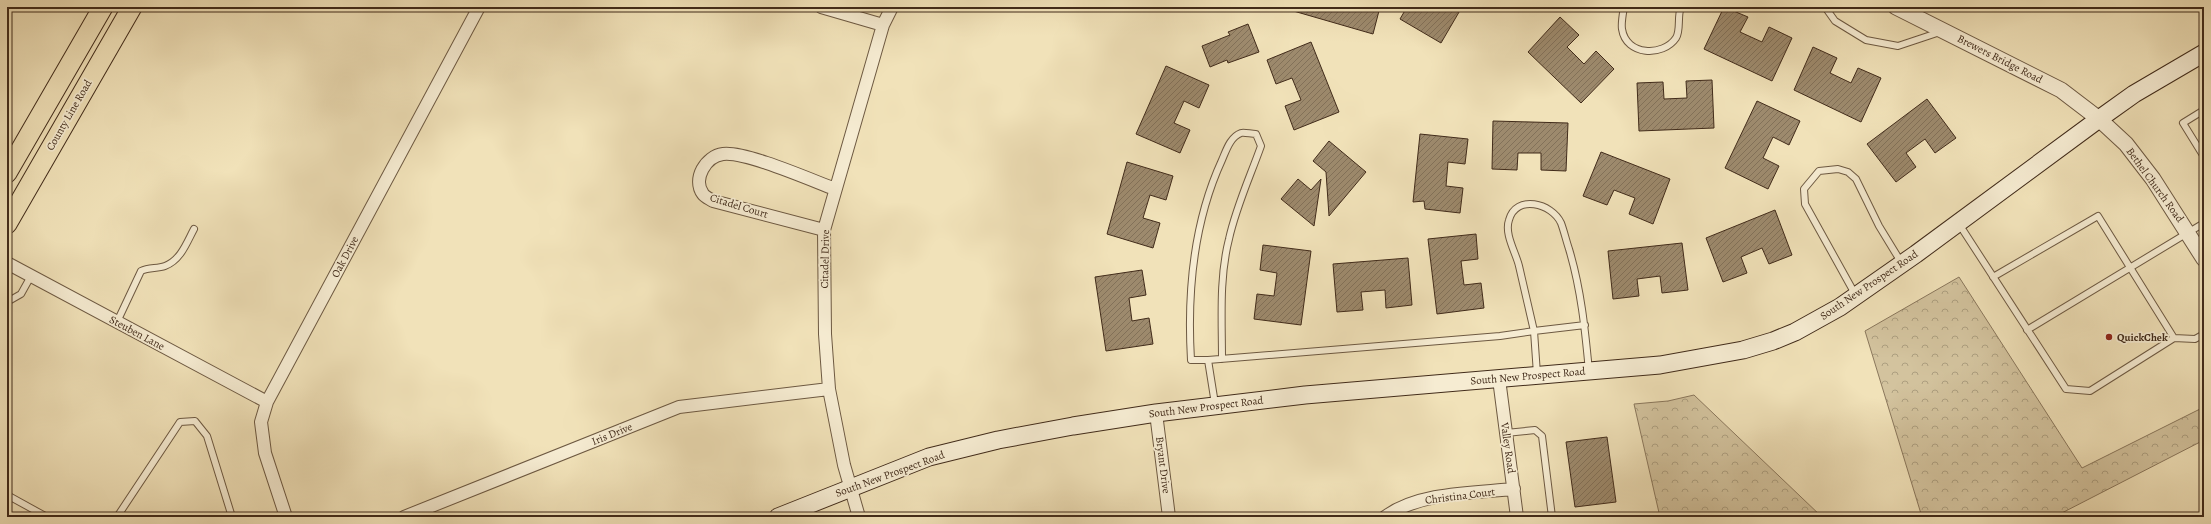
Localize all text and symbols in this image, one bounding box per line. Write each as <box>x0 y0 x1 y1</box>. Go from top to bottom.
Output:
street label: Brewers Bridge Road <box>1955 31 2045 87</box>
street label: County Line Road <box>43 77 95 153</box>
street label: Bethel Church Road <box>2123 145 2187 226</box>
street label: Citadel Court <box>708 190 770 222</box>
street label: Citadel Drive <box>817 229 833 289</box>
street label: Oak Drive <box>328 234 362 280</box>
street label: South New Prospect Road <box>1817 246 1921 323</box>
street label: Steuben Lane <box>107 312 167 354</box>
place label: QuickChek <box>2117 330 2168 345</box>
marker: QuickChek <box>2104 332 2114 342</box>
street label: South New Prospect Road <box>1470 363 1586 388</box>
street label: South New Prospect Road <box>1148 393 1264 421</box>
street label: Iris Drive <box>589 419 635 449</box>
street label: Valley Road <box>1497 421 1519 474</box>
street label: Bryant Drive <box>1152 436 1174 494</box>
street label: South New Prospect Road <box>833 447 947 501</box>
street label: Christina Court <box>1424 484 1496 508</box>

